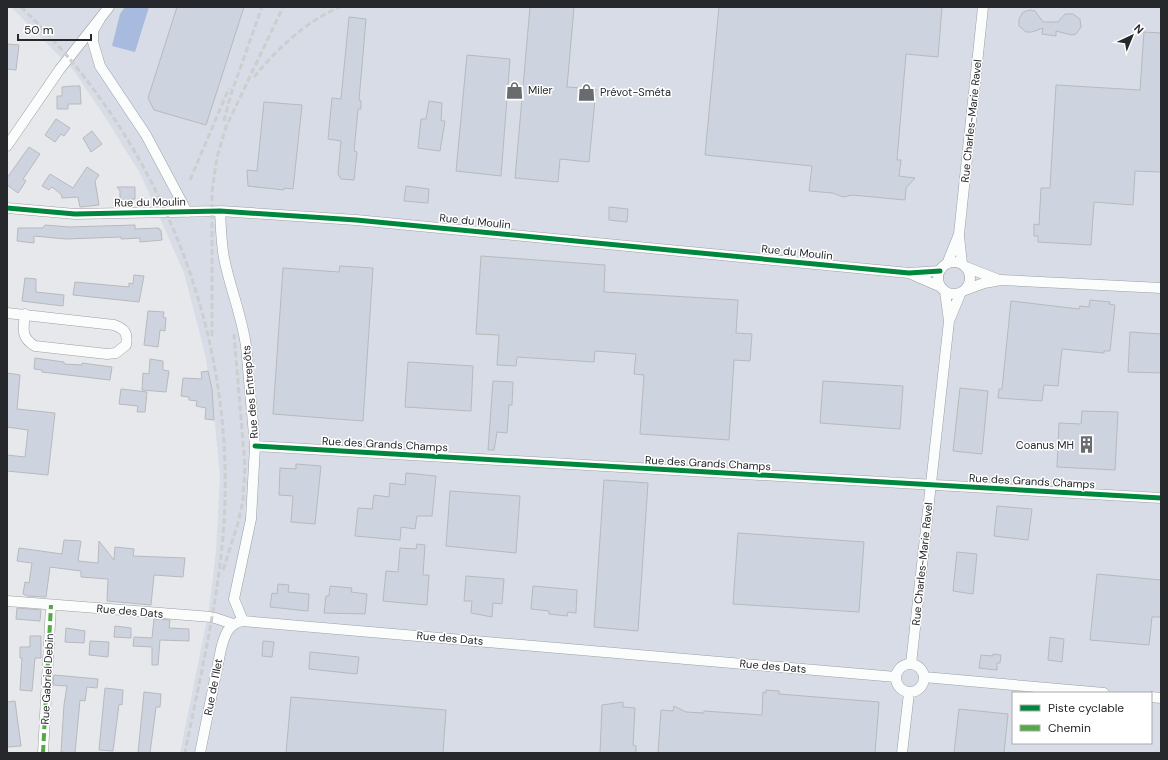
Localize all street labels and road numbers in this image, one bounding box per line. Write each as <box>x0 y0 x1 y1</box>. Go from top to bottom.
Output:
street label: Rue Charles-Marie Ravel <box>958 59 984 183</box>
street label: Rue du Moulin <box>114 194 186 210</box>
street label: Rue du Moulin <box>439 210 511 232</box>
street label: Rue du Moulin <box>761 241 833 263</box>
street label: Rue des Entrepôts <box>239 345 261 439</box>
street label: Rue des Grands Champs <box>322 434 448 454</box>
street label: Rue des Grands Champs <box>645 453 771 473</box>
street label: Rue des Grands Champs <box>969 471 1095 491</box>
street label: Rue Charles-Marie Ravel <box>909 502 935 626</box>
street label: Rue des Dats <box>96 601 164 621</box>
street label: Rue des Dats <box>416 628 484 648</box>
street label: Rue Gabriel Debin <box>38 633 56 725</box>
street label: Rue des Dats <box>739 656 807 676</box>
street label: Rue de l'Ilet <box>201 657 225 717</box>

